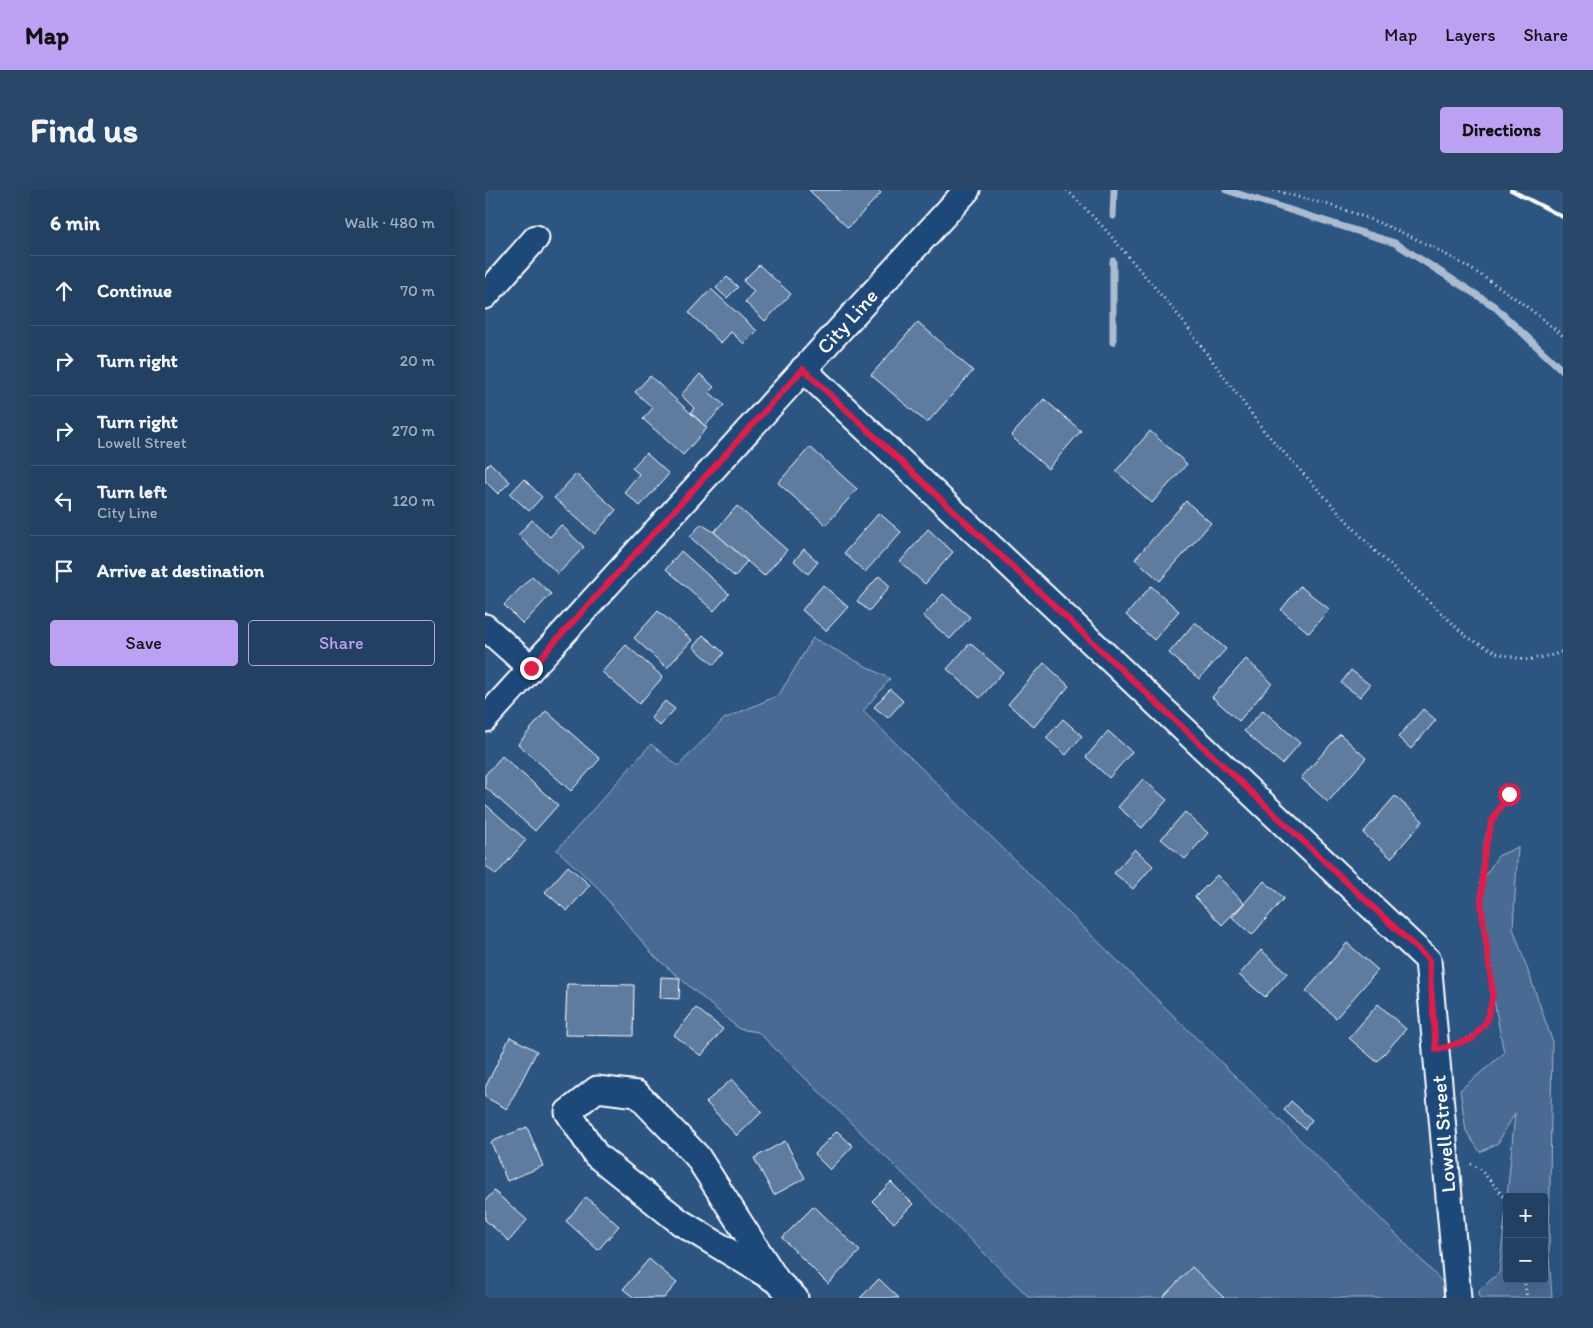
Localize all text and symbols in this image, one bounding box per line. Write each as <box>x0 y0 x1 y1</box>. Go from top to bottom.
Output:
text: Map <box>25 21 69 50</box>
text: Map <box>1384 24 1417 46</box>
text: Layers <box>1445 24 1495 46</box>
text: Share <box>1523 24 1568 46</box>
button: Directions <box>1440 107 1563 153</box>
text: Find us <box>30 109 138 151</box>
text: 6 min <box>50 210 100 235</box>
text: Walk · 480 m <box>345 213 435 232</box>
icon: ahead <box>50 277 78 305</box>
text: Continue <box>97 279 172 302</box>
text: 70 m <box>400 281 435 300</box>
street label: City Line <box>811 283 883 359</box>
icon: right <box>50 347 78 375</box>
text: Turn right <box>97 349 178 372</box>
text: 20 m <box>400 351 435 370</box>
text: Turn right <box>97 410 178 433</box>
icon: right <box>50 417 78 445</box>
text: 270 m <box>392 421 435 440</box>
text: Lowell Street <box>97 433 187 452</box>
text: Turn left <box>97 480 167 503</box>
icon: left <box>50 487 78 515</box>
text: 120 m <box>392 491 435 510</box>
text: City Line <box>97 503 157 522</box>
icon: arrive <box>50 557 78 585</box>
text: Arrive at destination <box>97 559 264 582</box>
button: Save <box>50 620 238 666</box>
button: Share <box>248 620 435 666</box>
route end <box>520 657 543 680</box>
route start <box>1498 783 1521 806</box>
street label: Lowell Street <box>1425 1074 1461 1194</box>
map controls <box>1503 1193 1548 1283</box>
button: + <box>1503 1193 1548 1238</box>
button: − <box>1503 1238 1548 1283</box>

